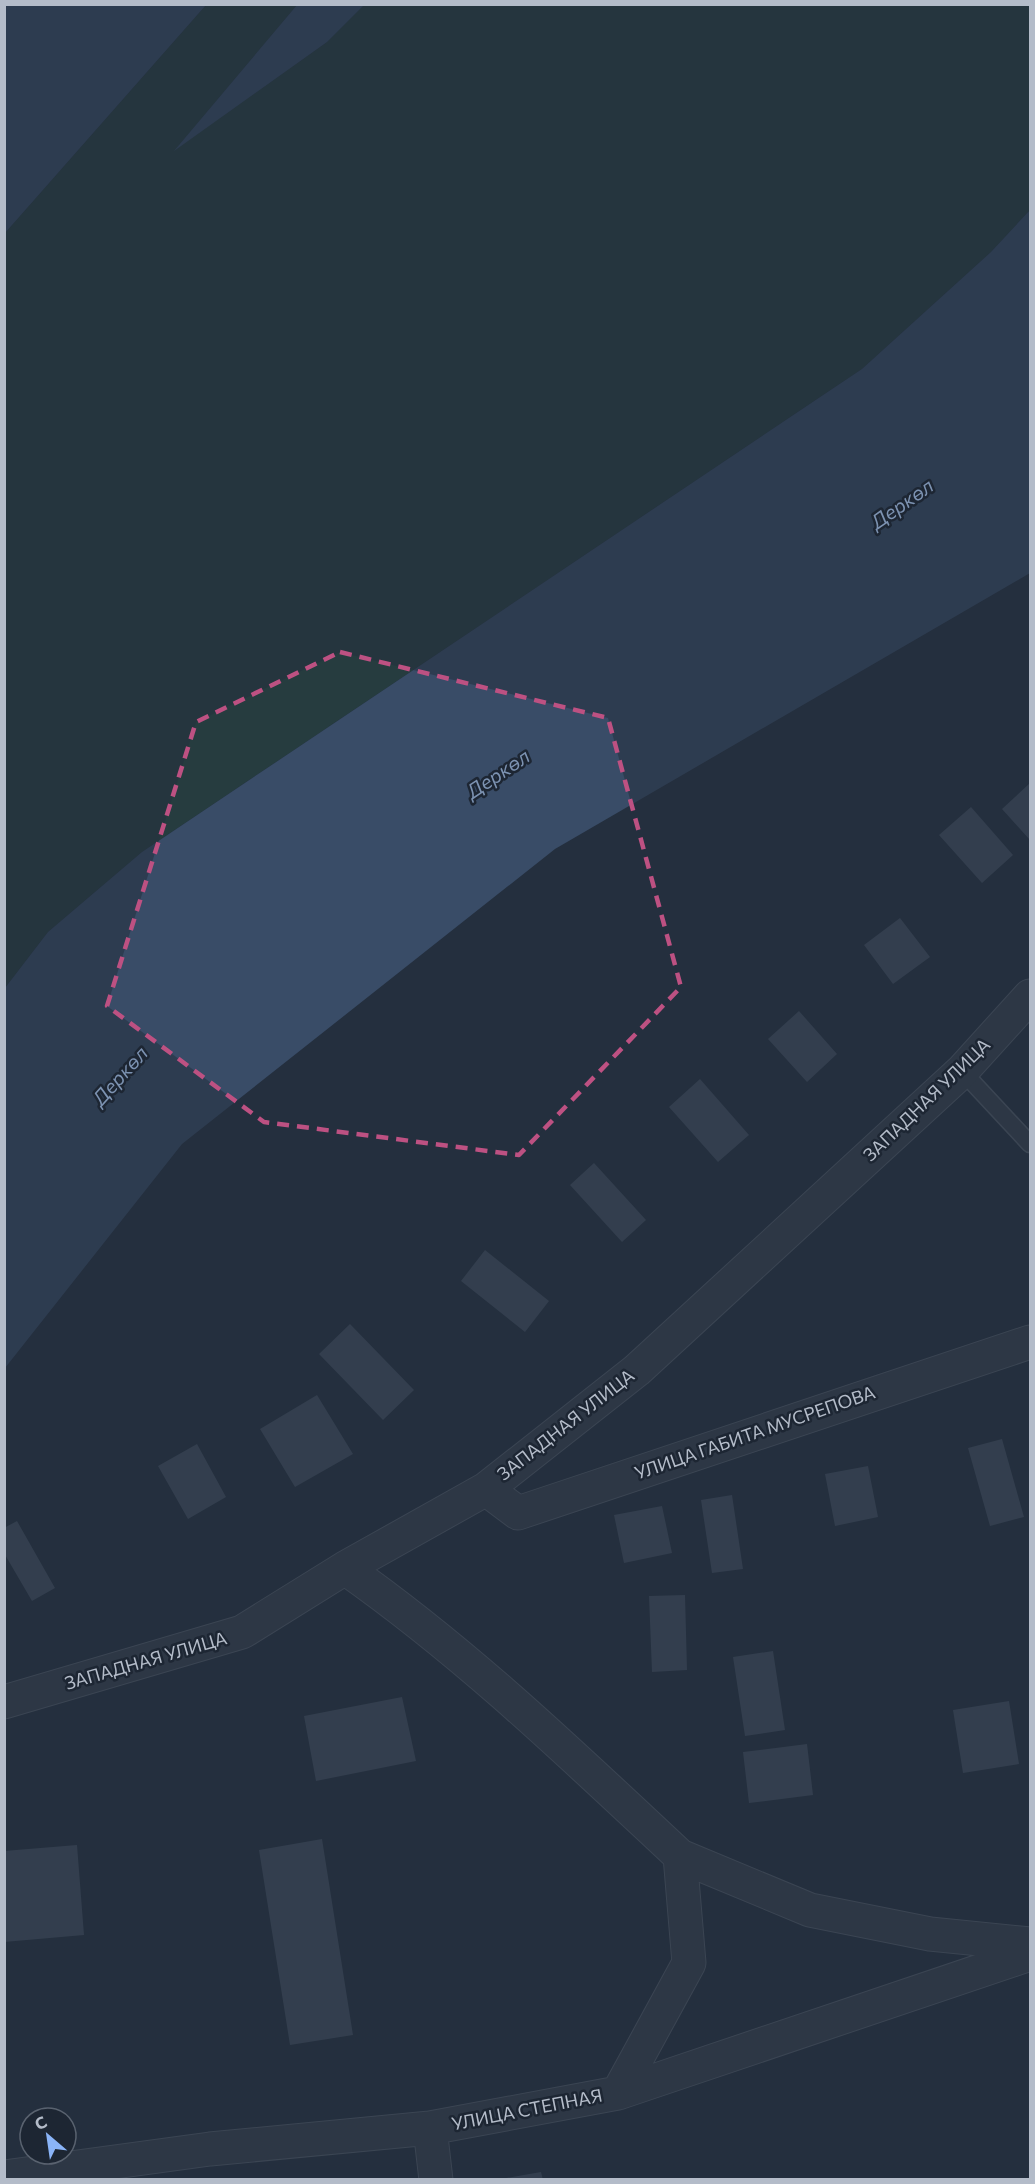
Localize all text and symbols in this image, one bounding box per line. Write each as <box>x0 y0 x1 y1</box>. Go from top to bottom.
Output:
water label: Деркөл <box>864 473 938 535</box>
water label: Деркөл <box>459 743 534 804</box>
street label: ЗАПАДНАЯ УЛИЦА <box>858 1033 994 1165</box>
water label: Деркөл <box>85 1040 152 1111</box>
street label: ЗАПАДНАЯ УЛИЦА <box>492 1364 638 1485</box>
street label: УЛИЦА ГАБИТА МУСРЕПОВА <box>631 1380 878 1484</box>
street label: ЗАПАДНАЯ УЛИЦА <box>62 1626 229 1694</box>
street label: УЛИЦА СТЕПНАЯ <box>450 2084 604 2134</box>
north arrow <box>18 2106 78 2166</box>
text: С <box>31 2111 50 2133</box>

